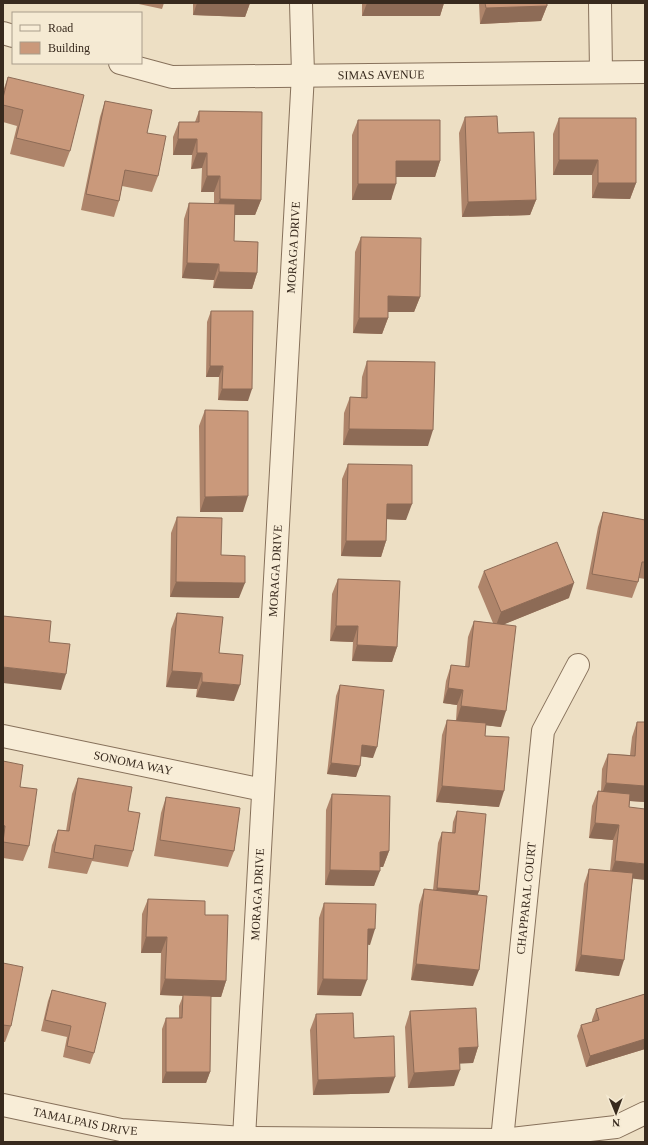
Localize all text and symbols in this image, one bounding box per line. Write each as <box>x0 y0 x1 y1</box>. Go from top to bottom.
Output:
legend <box>12 12 142 64</box>
text: Road <box>48 21 73 35</box>
text: Building <box>48 41 90 55</box>
street label: SIMAS AVENUE <box>338 67 425 82</box>
street label: MORAGA DRIVE <box>284 201 303 294</box>
street label: MORAGA DRIVE <box>266 524 285 617</box>
street label: SONOMA WAY <box>92 748 174 778</box>
street label: CHAPPARAL COURT <box>514 841 539 955</box>
street label: MORAGA DRIVE <box>248 848 267 941</box>
north arrow <box>596 1093 636 1133</box>
street label: TAMALPAIS DRIVE <box>32 1105 138 1138</box>
text: N <box>612 1117 620 1129</box>

